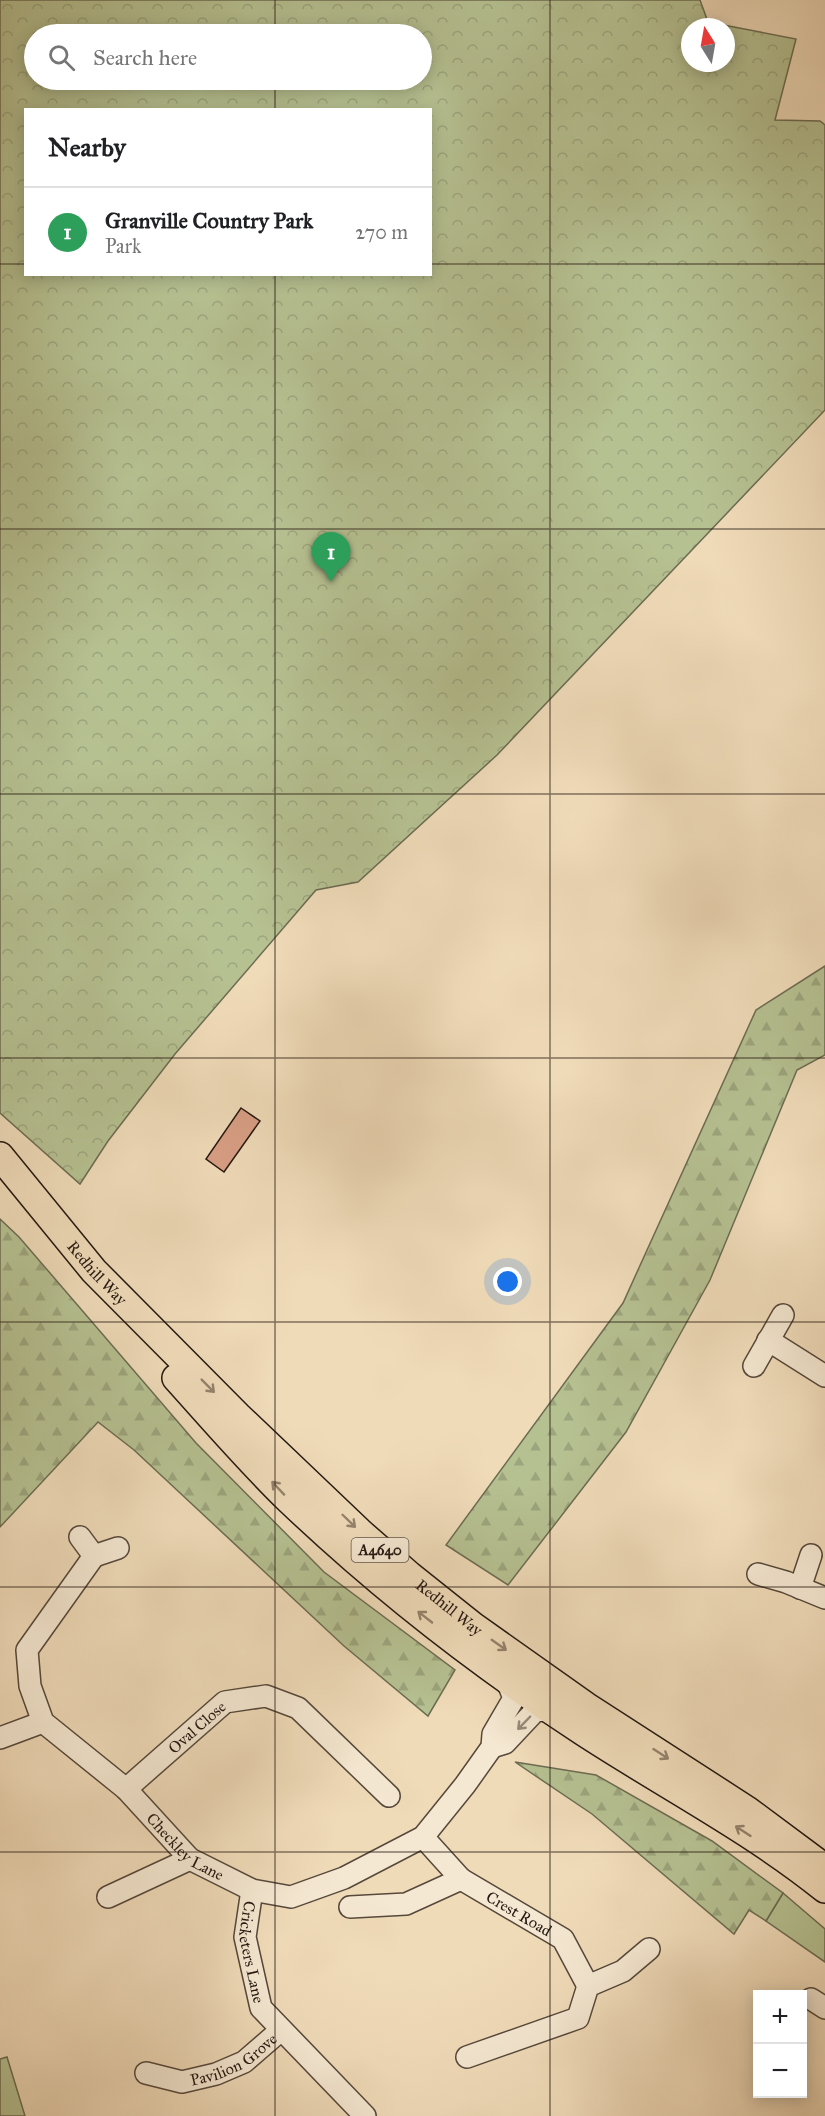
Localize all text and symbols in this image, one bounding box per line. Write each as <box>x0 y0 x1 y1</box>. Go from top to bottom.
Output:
north arrow <box>681 18 735 72</box>
search box <box>24 24 432 90</box>
icon: search <box>45 41 78 74</box>
text: Search here <box>93 44 197 71</box>
text: Nearby <box>48 131 126 163</box>
text: Granville Country Park <box>105 207 313 234</box>
text: 1 <box>64 220 71 244</box>
text: 270 m <box>355 220 408 244</box>
text: Park <box>105 234 141 258</box>
pin: 1 <box>312 532 350 582</box>
street label: Redhill Way <box>64 1237 132 1309</box>
your location <box>493 1267 522 1296</box>
one-way arrow <box>201 1379 216 1394</box>
one-way arrow <box>271 1481 285 1496</box>
one-way arrow <box>341 1514 356 1529</box>
road number: A4640 <box>352 1538 409 1562</box>
street label: Redhill Way <box>412 1575 487 1640</box>
one-way arrow <box>417 1610 433 1623</box>
one-way arrow <box>491 1639 507 1651</box>
street label: Oval Close <box>164 1696 230 1757</box>
one-way arrow <box>517 1716 531 1731</box>
one-way arrow <box>652 1749 669 1761</box>
street label: Checkley Lane <box>143 1809 227 1884</box>
one-way arrow <box>735 1825 752 1837</box>
street label: Crest Road <box>483 1887 555 1940</box>
street label: Cricketers Lane <box>236 1900 269 2005</box>
map controls <box>753 1990 807 2098</box>
button: + <box>753 1990 807 2044</box>
street label: Pavilion Grove <box>188 2029 281 2089</box>
button: − <box>753 2044 807 2098</box>

